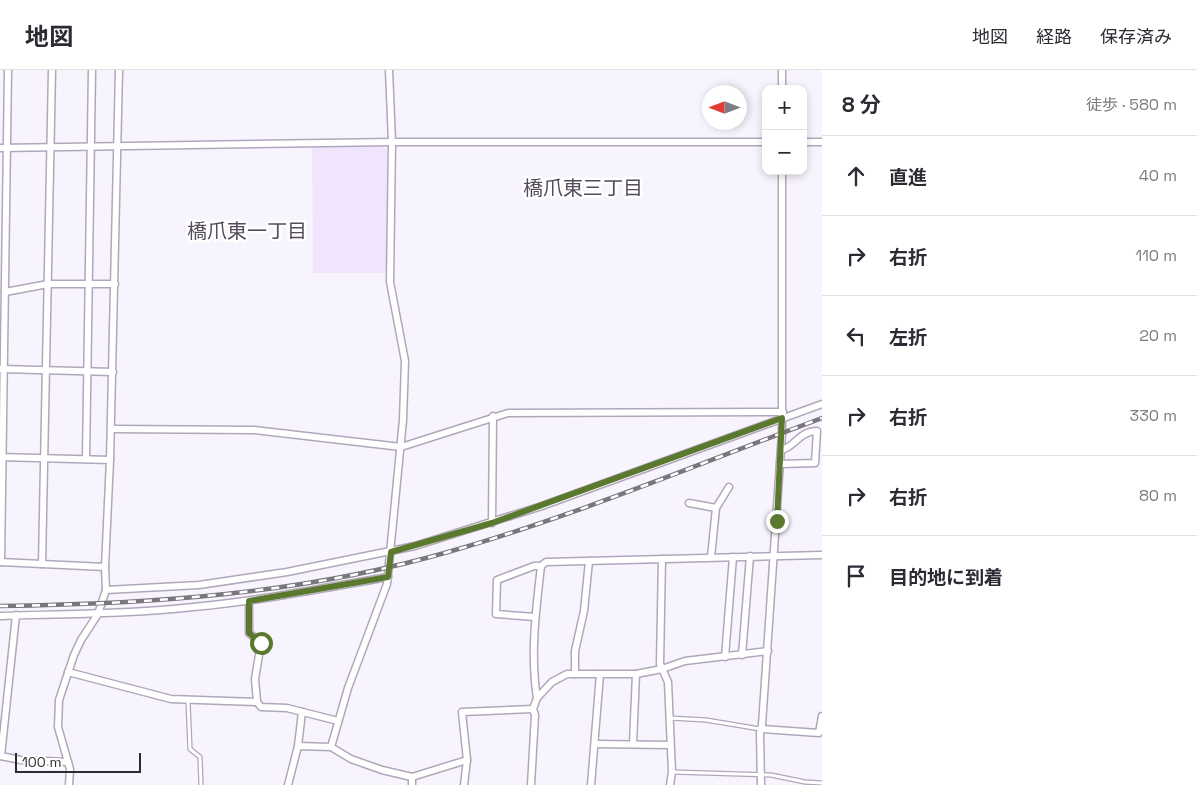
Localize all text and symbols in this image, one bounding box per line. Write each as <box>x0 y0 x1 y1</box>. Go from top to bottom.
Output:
text: 地図 <box>25 21 73 52</box>
text: 地図 <box>972 25 1008 48</box>
text: 経路 <box>1036 25 1072 48</box>
text: 保存済み <box>1100 25 1172 48</box>
north arrow <box>702 85 747 130</box>
map controls <box>762 85 807 175</box>
button: + <box>762 85 807 130</box>
text: 8 分 <box>842 91 881 118</box>
text: 徒歩 · 580 m <box>1086 94 1177 115</box>
button: − <box>762 130 807 175</box>
icon: ahead <box>842 162 870 190</box>
text: 直進 <box>889 165 927 190</box>
text: 40 m <box>1139 165 1177 186</box>
district label: 橋爪東三丁目 <box>523 175 643 201</box>
district label: 橋爪東一丁目 <box>187 218 307 244</box>
icon: right <box>842 242 870 270</box>
text: 右折 <box>889 245 927 270</box>
text: 110 m <box>1135 245 1177 266</box>
icon: left <box>842 322 870 350</box>
text: 左折 <box>889 325 927 350</box>
text: 20 m <box>1139 325 1177 346</box>
icon: right <box>842 402 870 430</box>
text: 右折 <box>889 405 927 430</box>
text: 330 m <box>1130 405 1177 426</box>
icon: right <box>842 482 870 510</box>
text: 右折 <box>889 485 927 510</box>
text: 80 m <box>1139 485 1177 506</box>
route end <box>766 510 789 533</box>
icon: arrive <box>842 562 870 590</box>
text: 目的地に到着 <box>889 565 1003 590</box>
route start <box>250 632 273 655</box>
scale bar <box>15 750 141 773</box>
text: 100 m <box>22 753 61 771</box>

